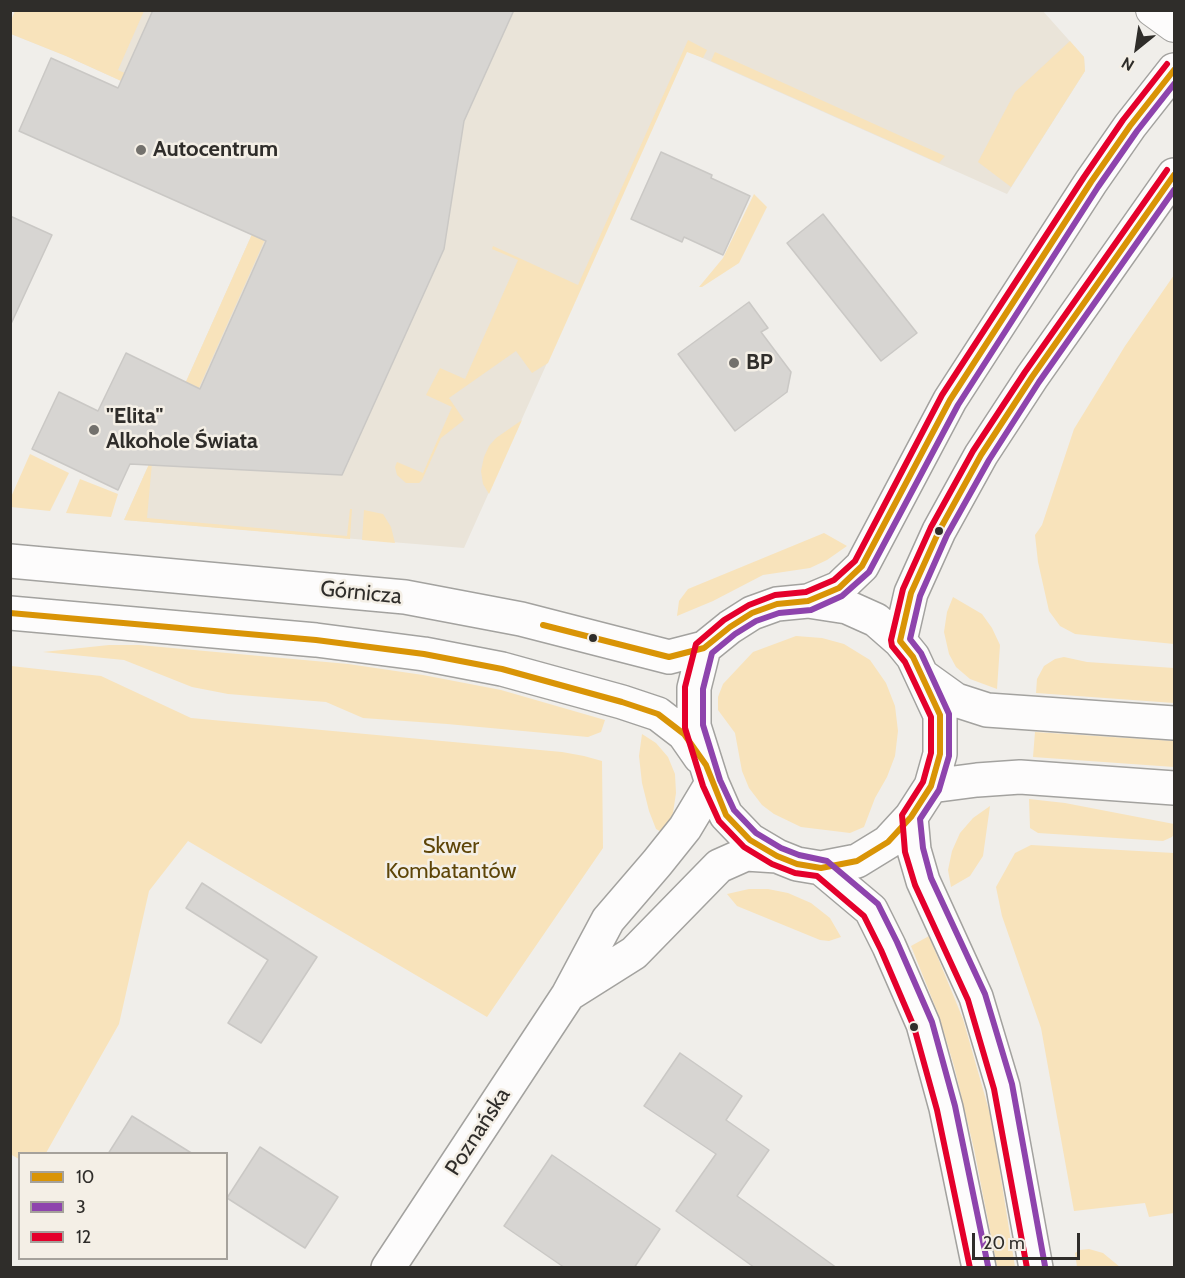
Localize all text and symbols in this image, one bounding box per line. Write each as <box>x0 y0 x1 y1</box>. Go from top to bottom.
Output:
north arrow <box>1107 18 1167 78</box>
text: N <box>1118 53 1137 75</box>
place label: Autocentrum <box>153 137 278 163</box>
marker: Autocentrum <box>134 143 148 157</box>
place label: BP <box>746 350 773 376</box>
marker: BP <box>727 356 741 370</box>
place label: "Elita" Alkohole Świata <box>106 404 258 456</box>
marker: "Elita" Alkohole Świata <box>87 423 101 437</box>
unlabelled marker <box>933 525 945 537</box>
street label: Górnicza <box>319 576 403 610</box>
unlabelled marker <box>587 632 599 644</box>
park label: Skwer Kombatantów <box>385 834 517 885</box>
unlabelled marker <box>908 1021 920 1033</box>
street label: Poznańska <box>440 1083 516 1181</box>
legend <box>18 1152 228 1260</box>
text: 10 <box>76 1166 94 1188</box>
text: 3 <box>76 1196 86 1218</box>
scale bar <box>975 1221 1083 1259</box>
text: 12 <box>76 1226 91 1248</box>
text: 20 m <box>983 1232 1025 1254</box>

